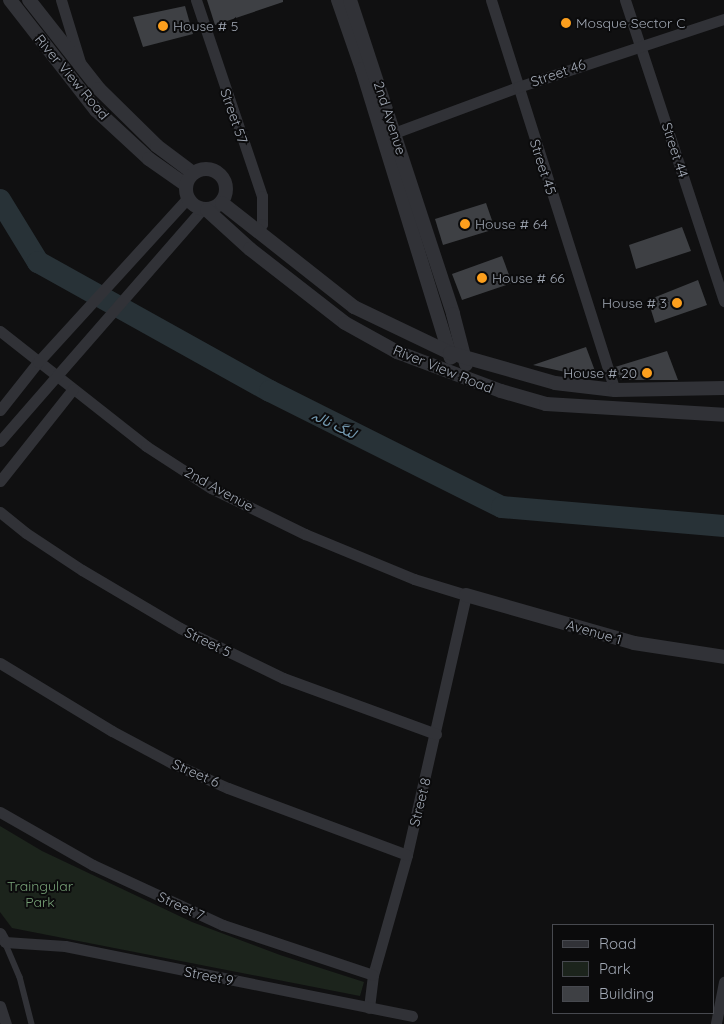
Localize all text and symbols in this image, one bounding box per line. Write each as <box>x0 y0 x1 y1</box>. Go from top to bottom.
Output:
place label: Mosque Sector C <box>576 15 685 31</box>
marker: Mosque Sector C <box>560 17 572 29</box>
place label: House # 5 <box>173 18 238 34</box>
marker: House # 5 <box>157 20 169 32</box>
street label: River View Road <box>31 31 113 123</box>
street label: Street 46 <box>528 56 588 90</box>
street label: 2nd Avenue <box>370 79 410 157</box>
street label: Street 57 <box>217 86 251 146</box>
street label: Street 44 <box>658 120 692 180</box>
street label: Street 45 <box>526 137 560 197</box>
place label: House # 64 <box>475 216 548 232</box>
marker: House # 64 <box>459 218 471 230</box>
place label: House # 66 <box>492 270 565 286</box>
marker: House # 66 <box>476 272 488 284</box>
place label: House # 3 <box>602 295 667 311</box>
marker: House # 3 <box>671 297 683 309</box>
street label: River View Road <box>391 341 495 397</box>
place label: House # 20 <box>563 365 637 381</box>
marker: House # 20 <box>641 367 653 379</box>
water label: لنگ نالہ <box>309 406 359 442</box>
street label: 2nd Avenue <box>182 463 256 515</box>
street label: Avenue 1 <box>564 616 624 648</box>
street label: Street 5 <box>182 624 234 660</box>
street label: Street 6 <box>170 755 222 791</box>
street label: Street 8 <box>406 776 434 828</box>
park label: Traingular Park <box>7 878 73 910</box>
street label: Street 7 <box>155 888 207 924</box>
legend <box>552 924 714 1014</box>
text: Road <box>599 934 636 953</box>
text: Park <box>599 959 631 978</box>
street label: Street 9 <box>183 963 235 989</box>
text: Building <box>599 984 654 1003</box>

